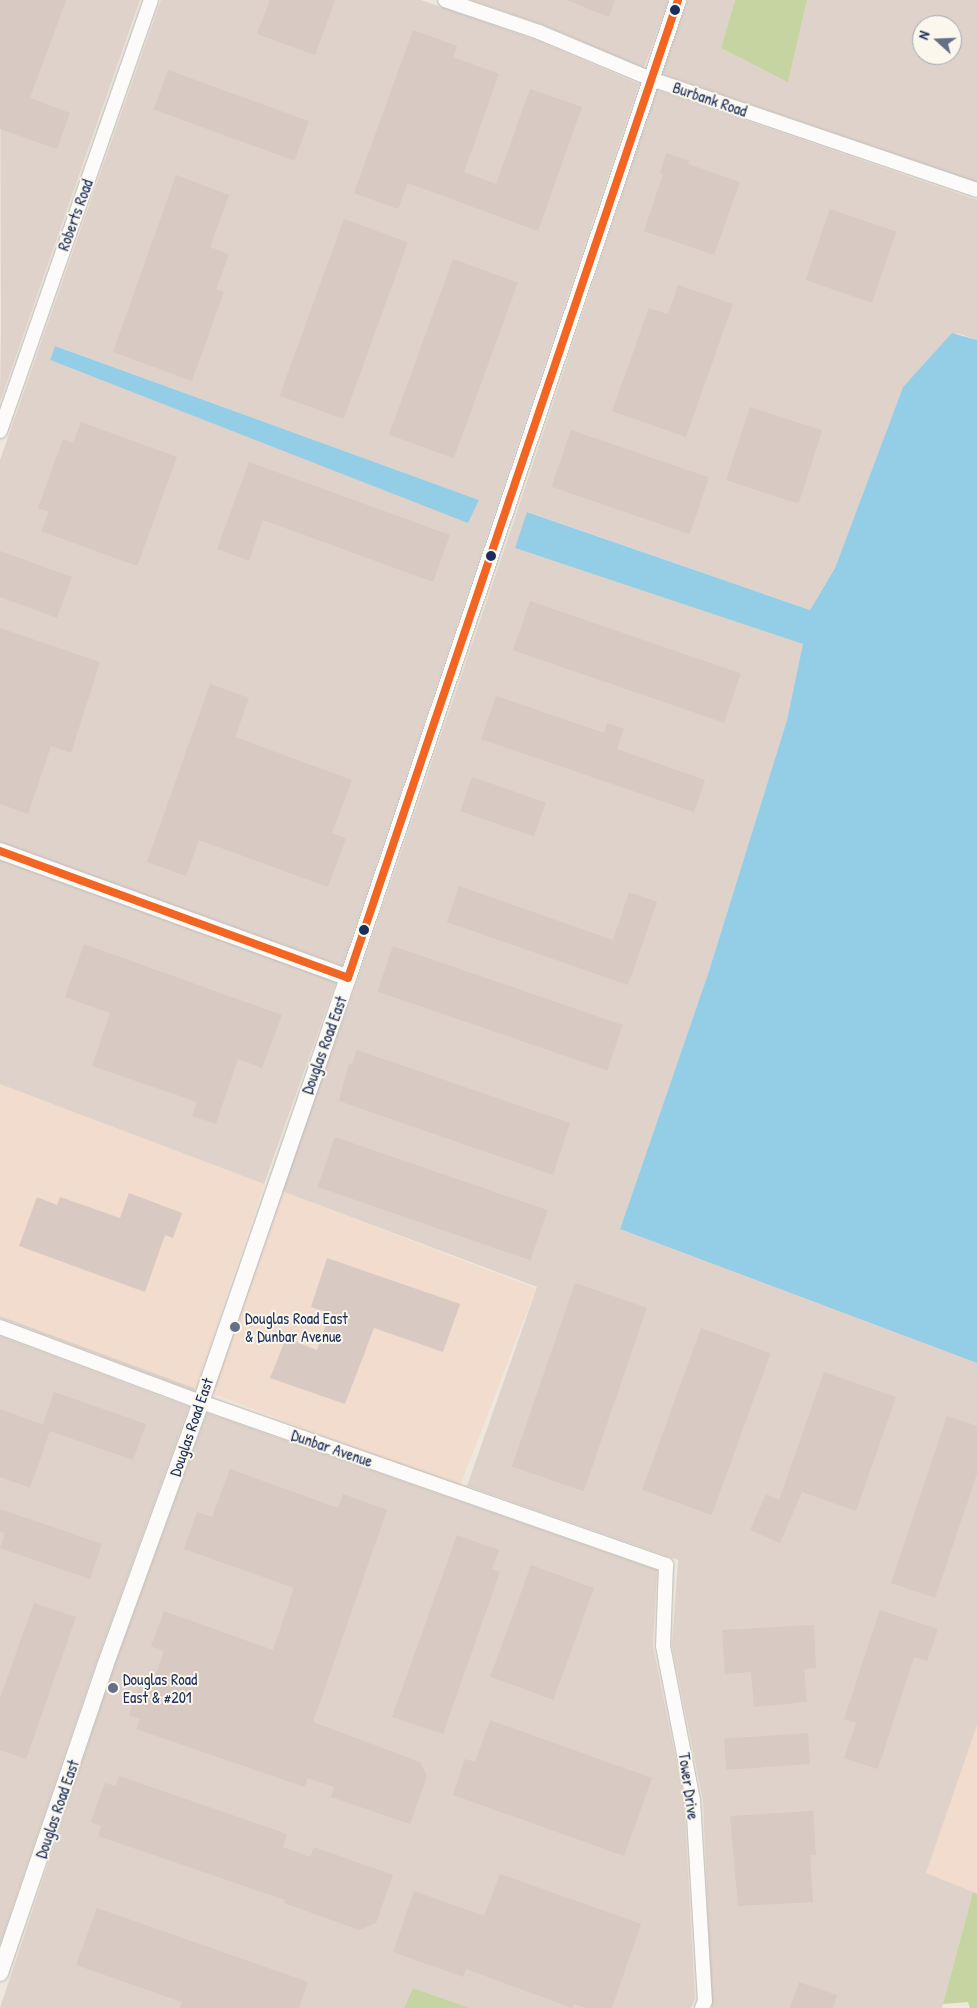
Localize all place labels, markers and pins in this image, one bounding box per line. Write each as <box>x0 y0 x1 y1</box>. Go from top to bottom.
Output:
unlabelled marker <box>670 5 680 15</box>
unlabelled marker <box>486 551 496 561</box>
unlabelled marker <box>359 925 369 935</box>
place label: Douglas Road East & Dunbar Avenue <box>245 1308 348 1346</box>
marker: Douglas Road East & Dunbar Avenue <box>229 1321 241 1333</box>
place label: Douglas Road East & #201 <box>123 1669 197 1707</box>
marker: Douglas Road East & #201 <box>107 1682 119 1694</box>

